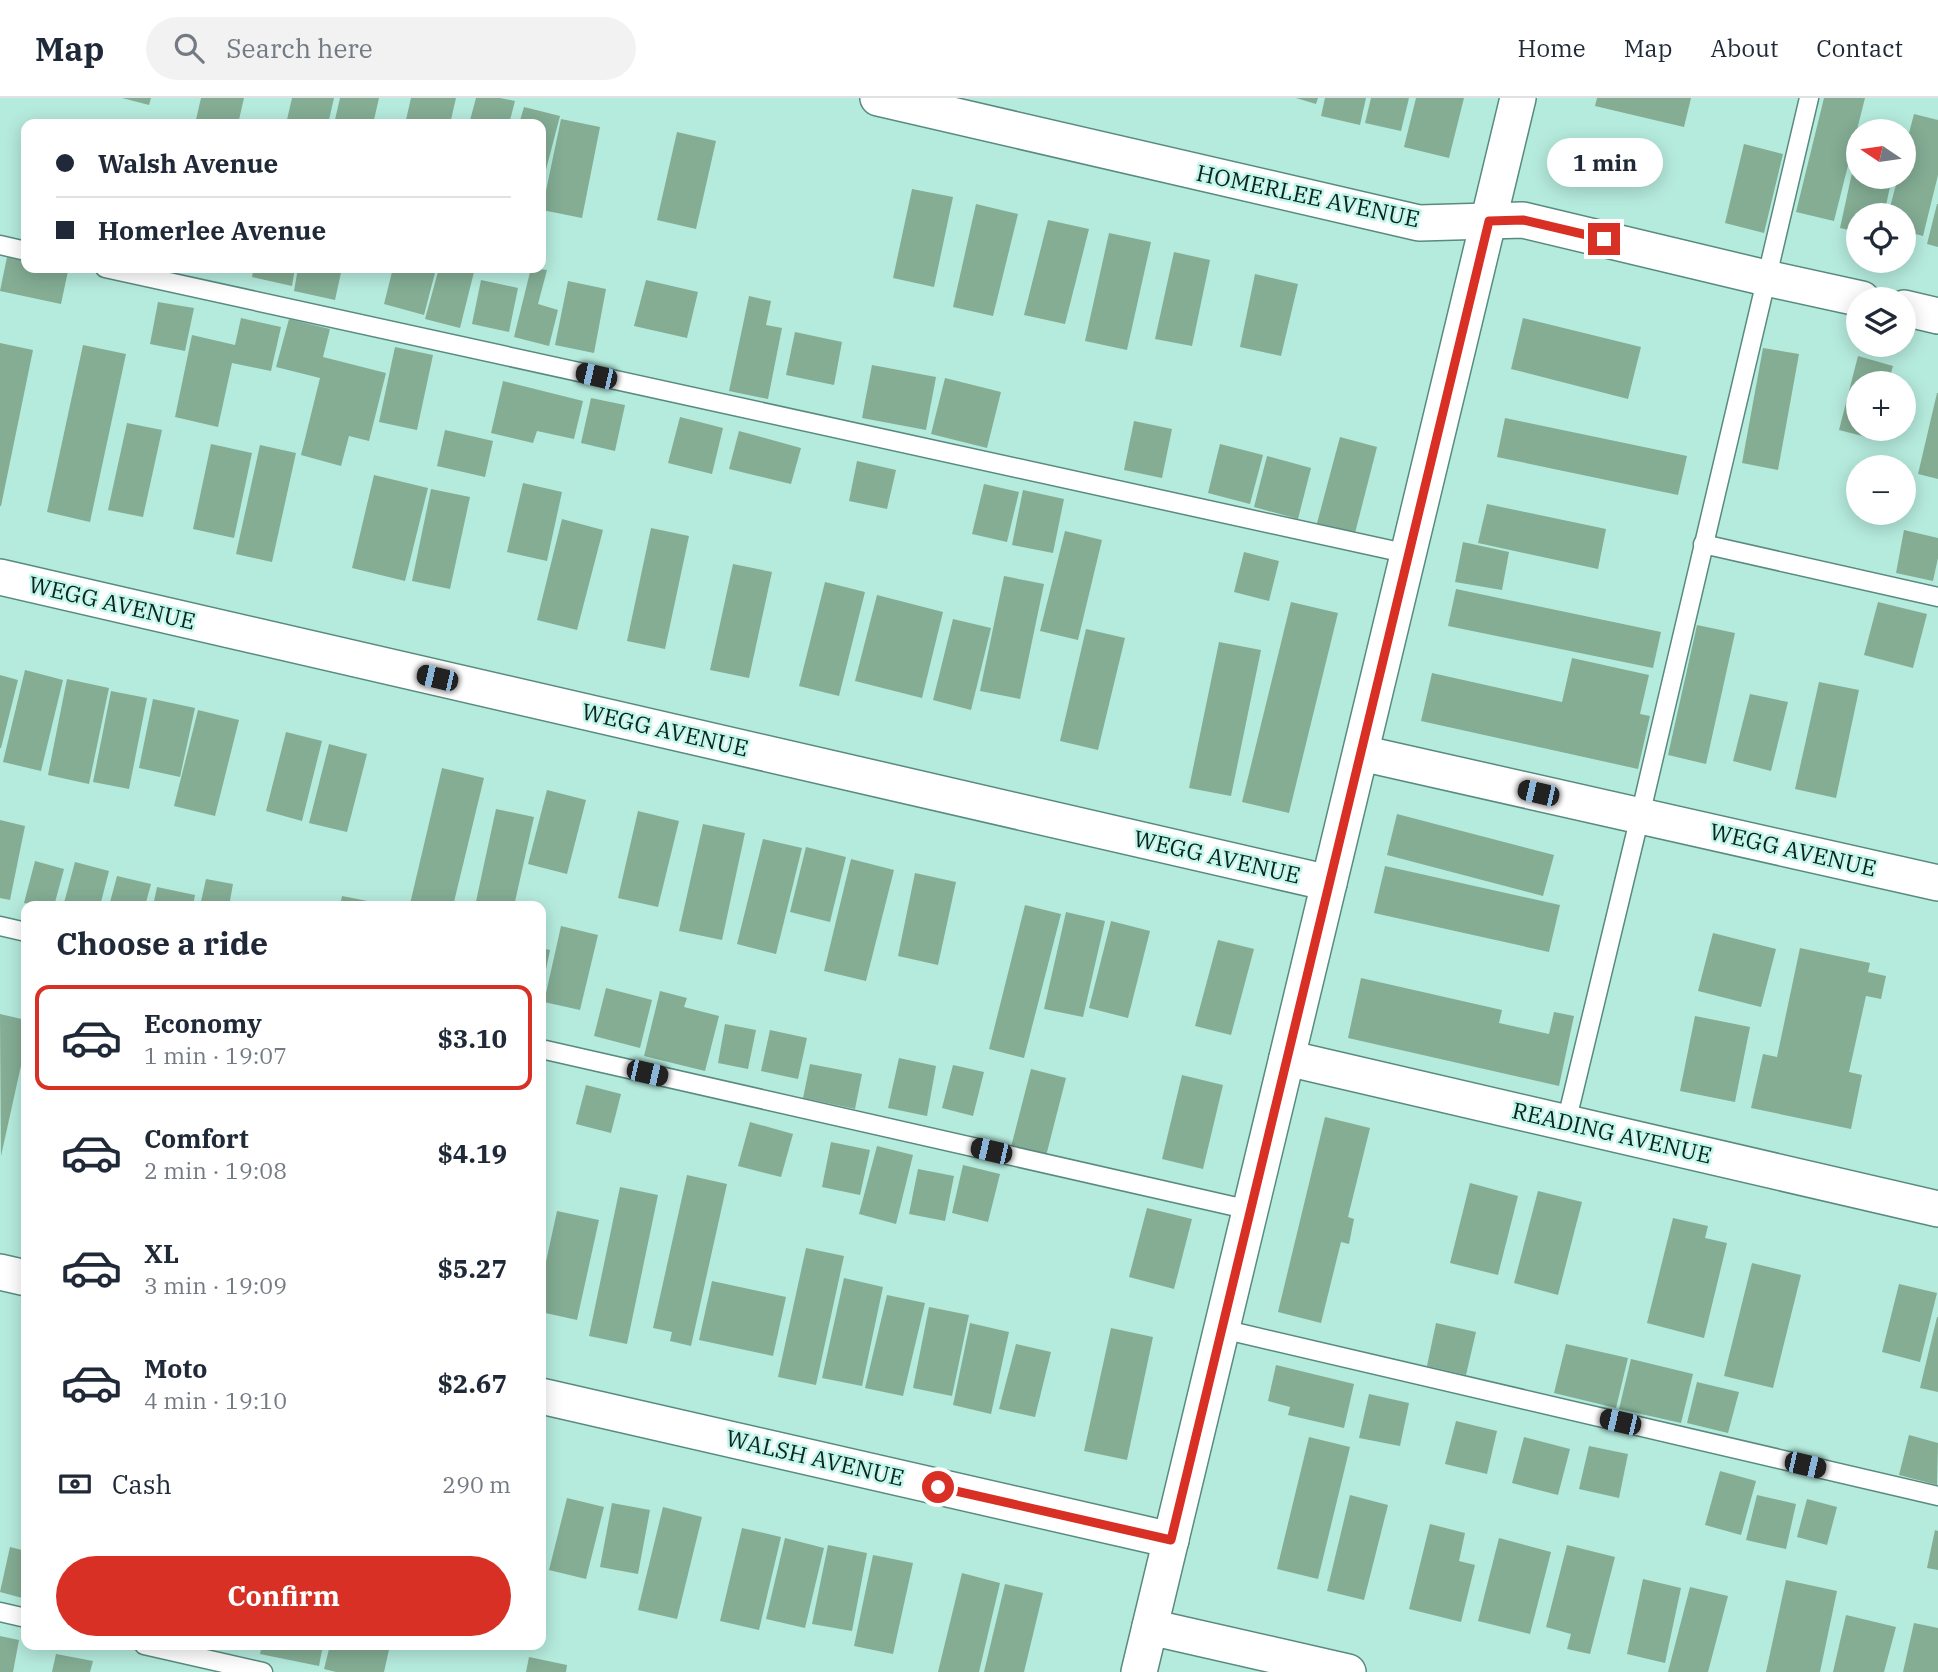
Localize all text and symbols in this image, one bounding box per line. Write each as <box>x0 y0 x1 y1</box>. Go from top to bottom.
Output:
search box <box>146 17 636 80</box>
text: Map <box>35 27 104 70</box>
icon: search <box>170 29 208 67</box>
text: Search here <box>226 31 373 65</box>
text: Home <box>1518 32 1586 64</box>
text: Map <box>1624 32 1672 64</box>
text: About <box>1710 32 1778 64</box>
text: Contact <box>1816 32 1903 64</box>
north arrow <box>1846 119 1916 189</box>
map controls <box>1846 119 1916 525</box>
callout: 1 min <box>1546 138 1662 186</box>
text: Walsh Avenue <box>98 146 278 180</box>
text: 1 min <box>1573 147 1637 177</box>
street label: HOMERLEE AVENUE <box>1194 157 1423 233</box>
button: locate <box>1846 203 1916 273</box>
text: Homerlee Avenue <box>98 213 326 247</box>
route end <box>1588 223 1620 255</box>
button: layers <box>1846 287 1916 357</box>
car <box>574 361 619 391</box>
button: + <box>1846 371 1916 441</box>
button: − <box>1846 455 1916 525</box>
street label: WEGG AVENUE <box>26 568 198 636</box>
car <box>415 663 460 693</box>
street label: WEGG AVENUE <box>579 695 751 763</box>
car <box>1516 778 1561 808</box>
street label: WEGG AVENUE <box>1707 815 1879 883</box>
street label: WEGG AVENUE <box>1131 822 1303 890</box>
text: Choose a ride <box>56 922 268 964</box>
icon: car <box>60 1006 123 1069</box>
text: Economy <box>144 1006 262 1040</box>
text: $3.10 <box>437 1021 507 1055</box>
text: 1 min · 19:07 <box>144 1040 287 1070</box>
car <box>625 1058 670 1088</box>
street label: READING AVENUE <box>1509 1094 1715 1170</box>
icon: car <box>60 1121 123 1184</box>
text: Comfort <box>144 1121 249 1155</box>
text: $4.19 <box>437 1136 507 1170</box>
car <box>969 1136 1014 1166</box>
text: 2 min · 19:08 <box>144 1155 287 1185</box>
icon: car <box>60 1236 123 1299</box>
text: XL <box>144 1236 179 1270</box>
text: $5.27 <box>437 1251 507 1285</box>
text: 3 min · 19:09 <box>144 1270 287 1300</box>
icon: car <box>60 1351 123 1414</box>
text: Moto <box>144 1351 207 1385</box>
text: $2.67 <box>437 1366 507 1400</box>
text: 4 min · 19:10 <box>144 1385 287 1415</box>
car <box>1598 1407 1643 1437</box>
street label: WALSH AVENUE <box>723 1422 907 1492</box>
car <box>1783 1450 1828 1480</box>
icon: cash <box>56 1465 94 1503</box>
text: Cash <box>112 1467 172 1501</box>
text: 290 m <box>442 1469 511 1499</box>
route start <box>922 1471 954 1503</box>
button: Confirm <box>56 1556 511 1636</box>

